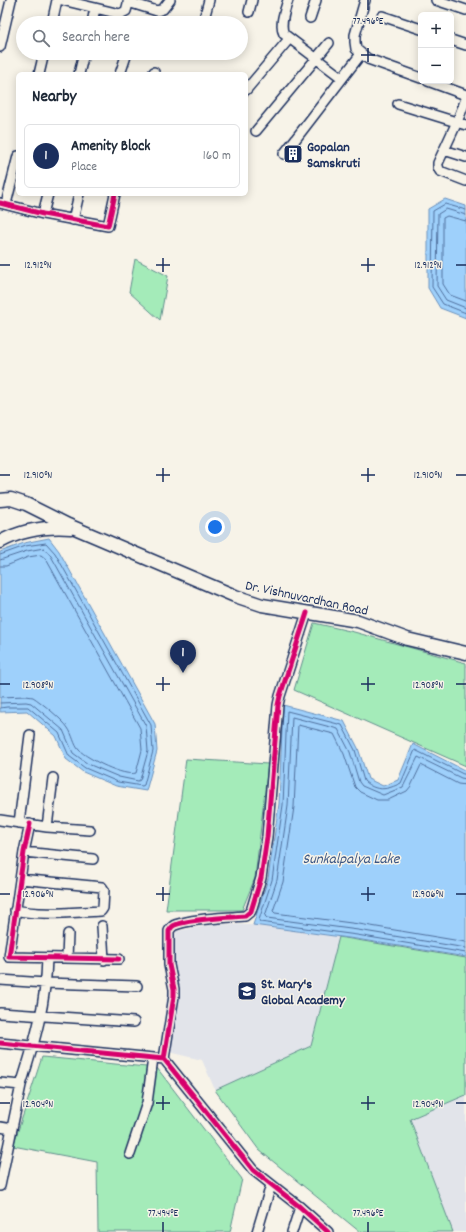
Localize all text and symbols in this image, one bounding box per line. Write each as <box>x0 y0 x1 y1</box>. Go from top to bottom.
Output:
map controls <box>418 12 454 84</box>
button: + <box>418 12 454 48</box>
text: 77.496°E <box>353 15 384 29</box>
search box <box>16 16 248 60</box>
icon: search <box>30 27 52 49</box>
text: Search here <box>62 27 130 49</box>
button: − <box>418 48 454 84</box>
text: Nearby <box>32 86 76 110</box>
text: Amenity Block <box>71 136 150 158</box>
place label: Gopalan Samskruti <box>307 138 360 174</box>
building icon: Gopalan Samskruti <box>282 143 304 165</box>
text: 1 <box>45 147 47 166</box>
text: 160 m <box>203 147 231 166</box>
text: Place <box>71 158 97 177</box>
text: 12.912°N <box>24 259 52 273</box>
text: 12.912°N <box>414 259 442 273</box>
text: 12.910°N <box>24 469 52 483</box>
text: 12.910°N <box>414 469 442 483</box>
your location <box>205 517 225 537</box>
street label: Dr. Vishnuvardhan Road <box>243 576 370 622</box>
pin: 1 <box>170 640 196 673</box>
text: 12.908°N <box>23 679 53 693</box>
text: 12.908°N <box>413 679 443 693</box>
water label: Sunkalpalya Lake <box>303 849 401 871</box>
text: 12.906°N <box>22 888 54 902</box>
text: 12.906°N <box>412 888 444 902</box>
place label: St. Mary's Global Academy <box>261 975 346 1011</box>
school or university icon: St. Mary's Global Academy <box>236 980 258 1002</box>
text: 12.904°N <box>23 1098 53 1112</box>
text: 12.904°N <box>413 1098 443 1112</box>
text: 77.494°E <box>148 1207 178 1221</box>
text: 77.496°E <box>353 1207 384 1221</box>

